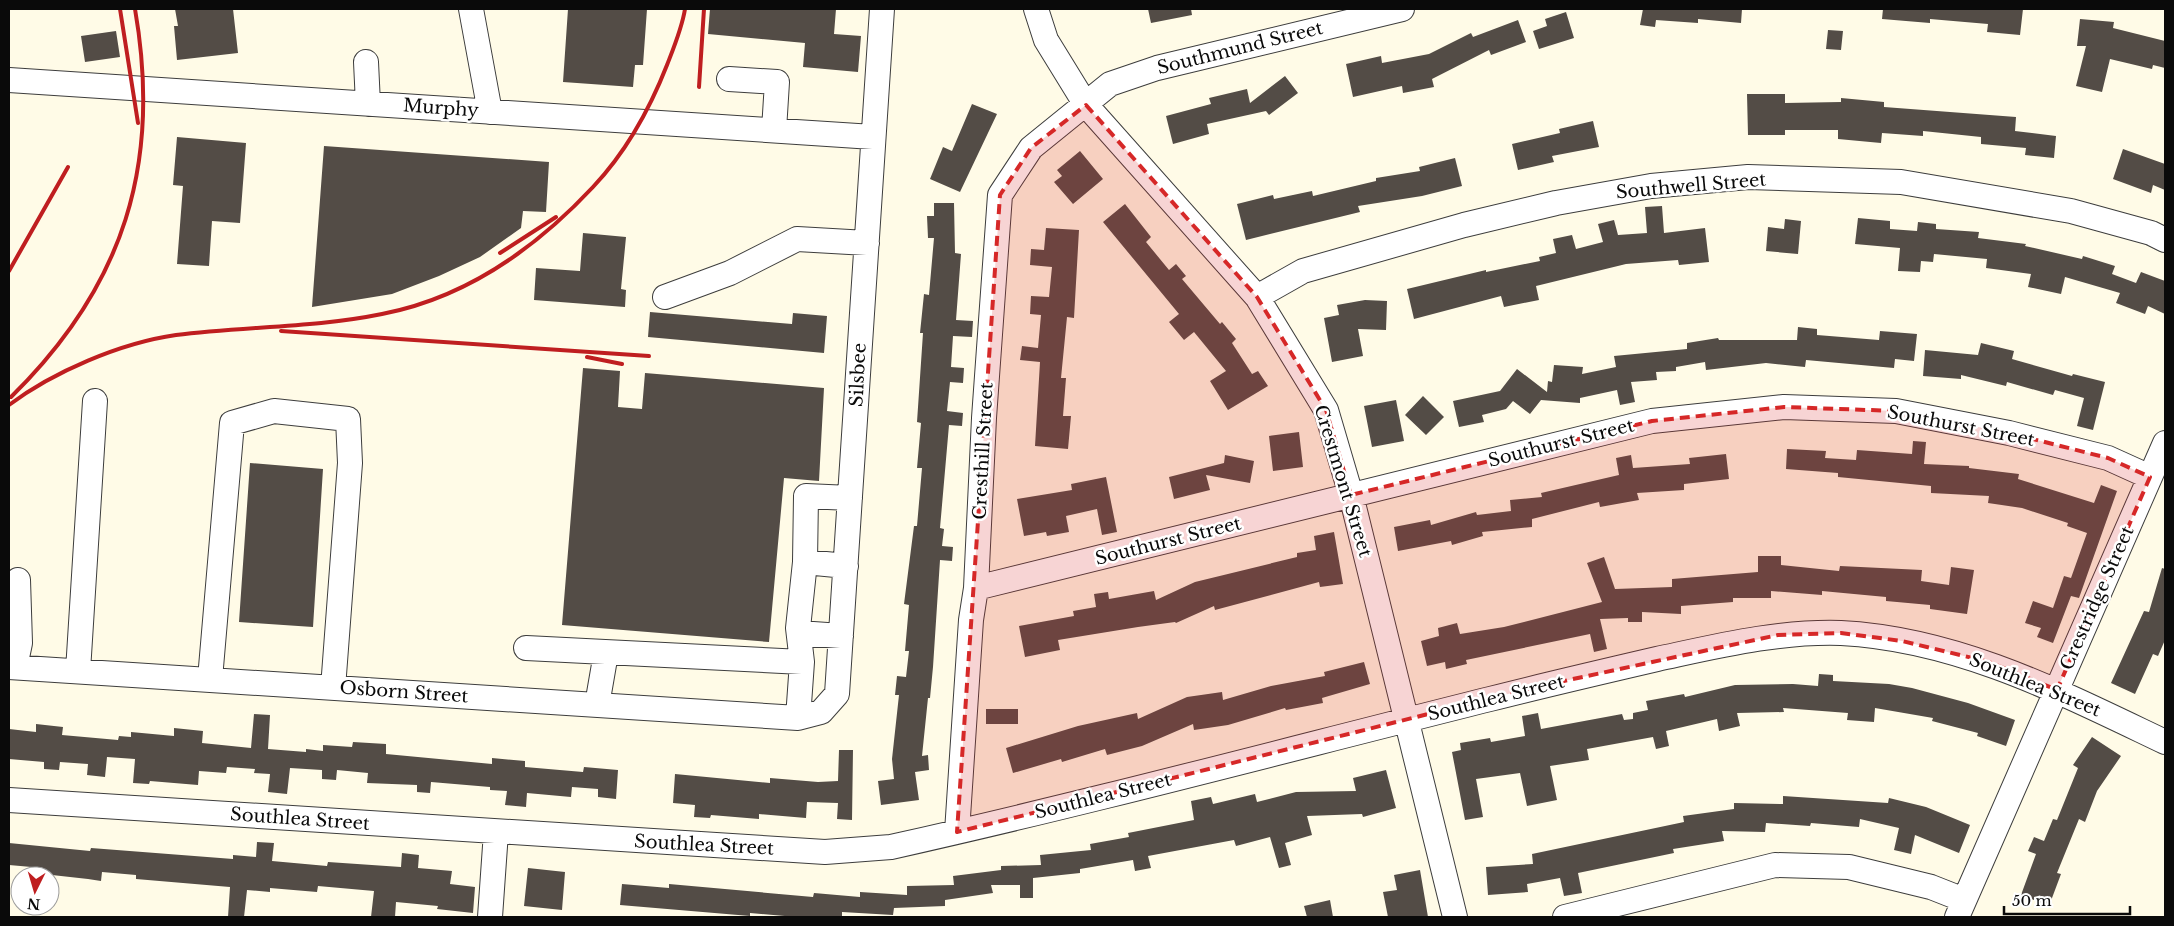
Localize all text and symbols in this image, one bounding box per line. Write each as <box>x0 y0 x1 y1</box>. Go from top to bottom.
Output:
street label: Southmund Street <box>1155 17 1325 79</box>
street label: Murphy <box>402 94 480 122</box>
street label: Southwell Street <box>1615 168 1767 204</box>
street label: Silsbee <box>845 342 871 408</box>
street label: Cresthill Street <box>968 382 998 520</box>
street label: Southurst Street <box>1885 401 2037 451</box>
street label: Crestmont Street <box>1309 402 1377 560</box>
street label: Southurst Street <box>1486 414 1636 472</box>
street label: Southurst Street <box>1093 512 1243 570</box>
street label: Crestridge Street <box>2055 522 2139 673</box>
street label: Southlea Street <box>1966 649 2104 721</box>
street label: Southlea Street <box>1425 670 1567 726</box>
street label: Osborn Street <box>339 677 469 707</box>
street label: Southlea Street <box>1032 768 1174 824</box>
street label: Southlea Street <box>229 803 371 835</box>
street label: Southlea Street <box>634 830 775 860</box>
north arrow <box>10 866 60 916</box>
scale bar <box>2004 884 2130 916</box>
text: 50 m <box>2012 891 2052 910</box>
text: N <box>27 894 41 913</box>

